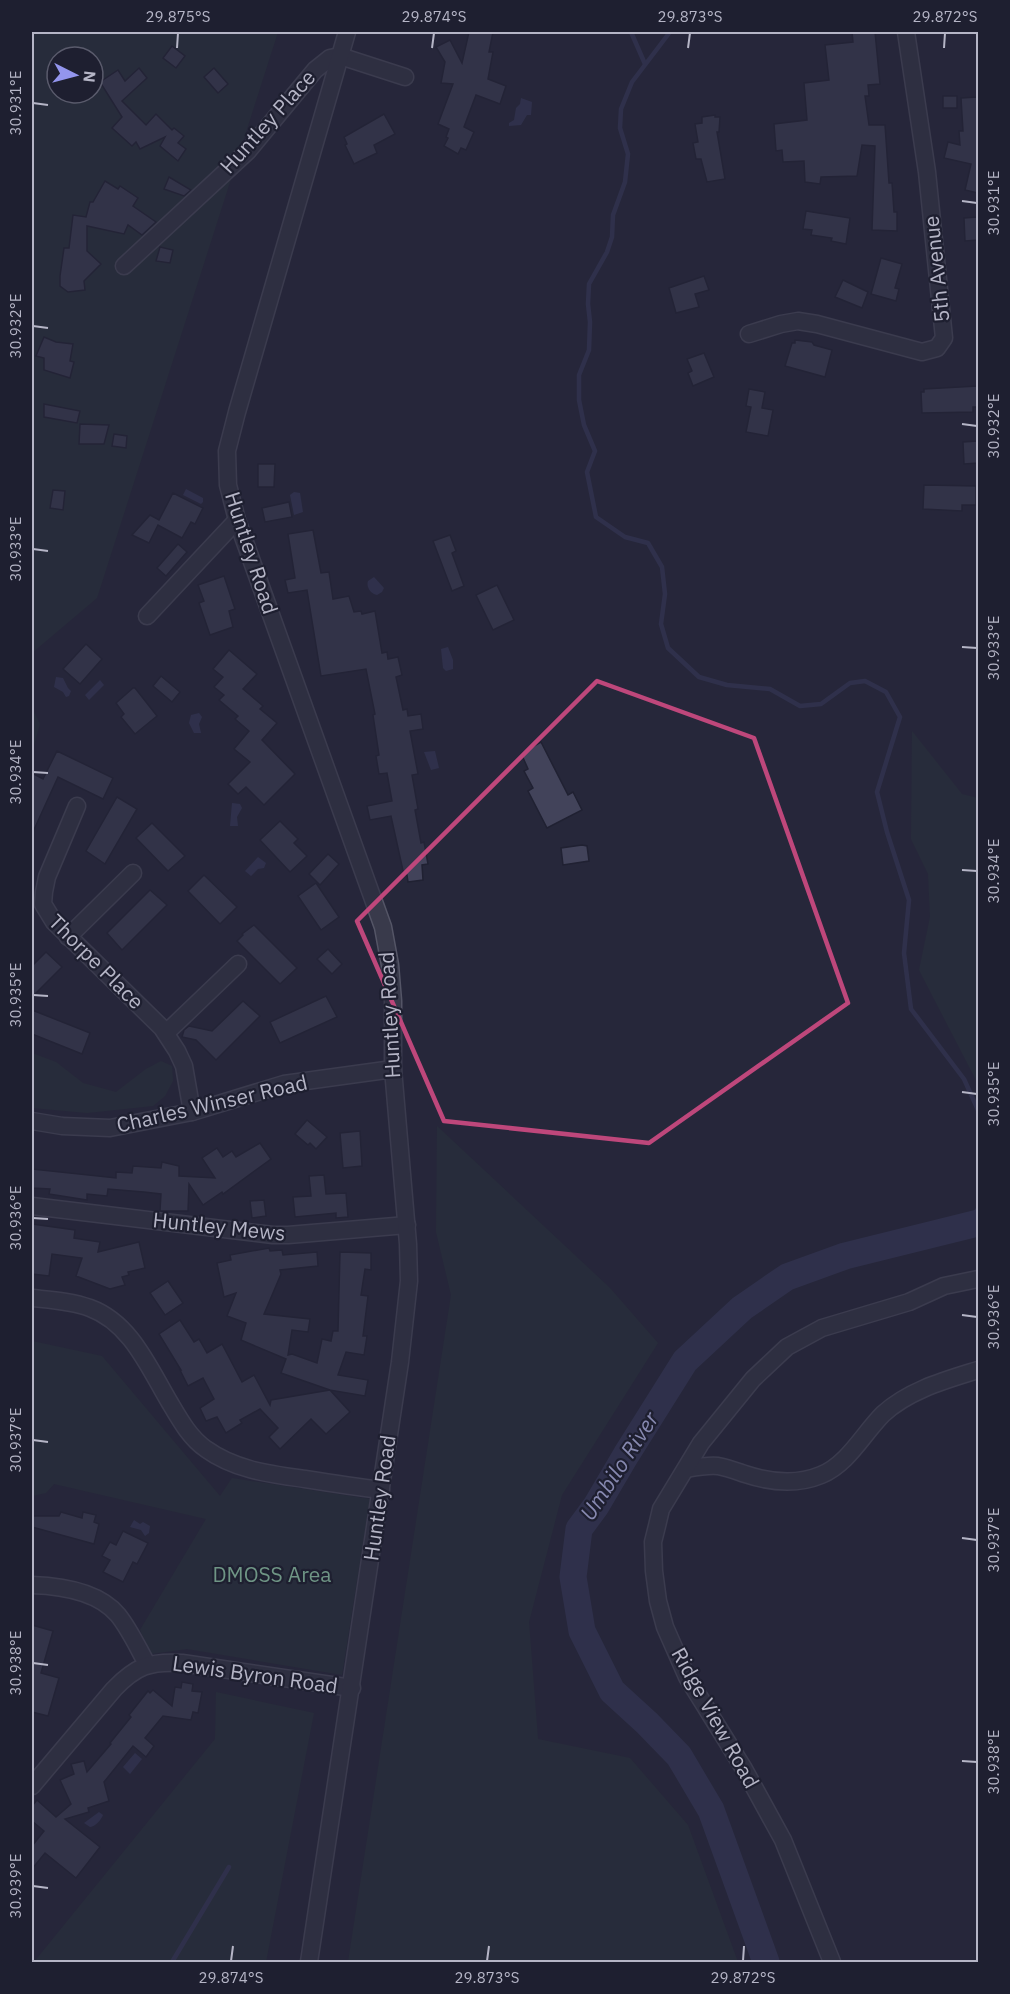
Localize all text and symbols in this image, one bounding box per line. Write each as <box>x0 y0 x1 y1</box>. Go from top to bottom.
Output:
text: 29.875°S <box>146 7 210 26</box>
text: 29.874°S <box>402 7 466 26</box>
text: 29.873°S <box>658 7 722 26</box>
text: 29.872°S <box>913 7 977 26</box>
north arrow <box>45 45 105 105</box>
street label: Huntley Place <box>213 64 321 179</box>
text: N <box>79 70 100 83</box>
text: 30.931°E <box>6 71 25 135</box>
text: 30.931°E <box>984 171 1003 235</box>
street label: 5th Avenue <box>916 214 956 324</box>
text: 30.932°E <box>6 294 25 358</box>
text: 30.932°E <box>984 394 1003 458</box>
street label: Huntley Road <box>219 488 285 617</box>
text: 30.933°E <box>6 517 25 581</box>
text: 30.933°E <box>984 616 1003 680</box>
text: 30.934°E <box>6 740 25 804</box>
text: 30.934°E <box>984 839 1003 903</box>
street label: Thorpe Place <box>43 908 150 1015</box>
street label: Huntley Road <box>372 951 406 1079</box>
text: 30.935°E <box>6 963 25 1027</box>
text: 30.935°E <box>984 1062 1003 1126</box>
street label: Charles Winser Road <box>114 1067 310 1139</box>
text: 30.936°E <box>6 1186 25 1250</box>
street label: Huntley Mews <box>151 1205 287 1247</box>
text: 30.936°E <box>984 1285 1003 1349</box>
water label: Umbilo River <box>573 1405 665 1526</box>
text: 30.937°E <box>6 1408 25 1472</box>
street label: Huntley Road <box>356 1433 402 1563</box>
text: 30.937°E <box>984 1508 1003 1572</box>
park label: DMOSS Area <box>213 1560 331 1588</box>
text: 30.938°E <box>6 1631 25 1695</box>
street label: Ridge View Road <box>666 1642 766 1793</box>
street label: Lewis Byron Road <box>171 1649 340 1699</box>
text: 30.938°E <box>984 1730 1003 1794</box>
text: 30.939°E <box>6 1854 25 1918</box>
text: 29.874°S <box>199 1968 263 1987</box>
text: 29.873°S <box>455 1968 519 1987</box>
text: 29.872°S <box>711 1968 775 1987</box>

